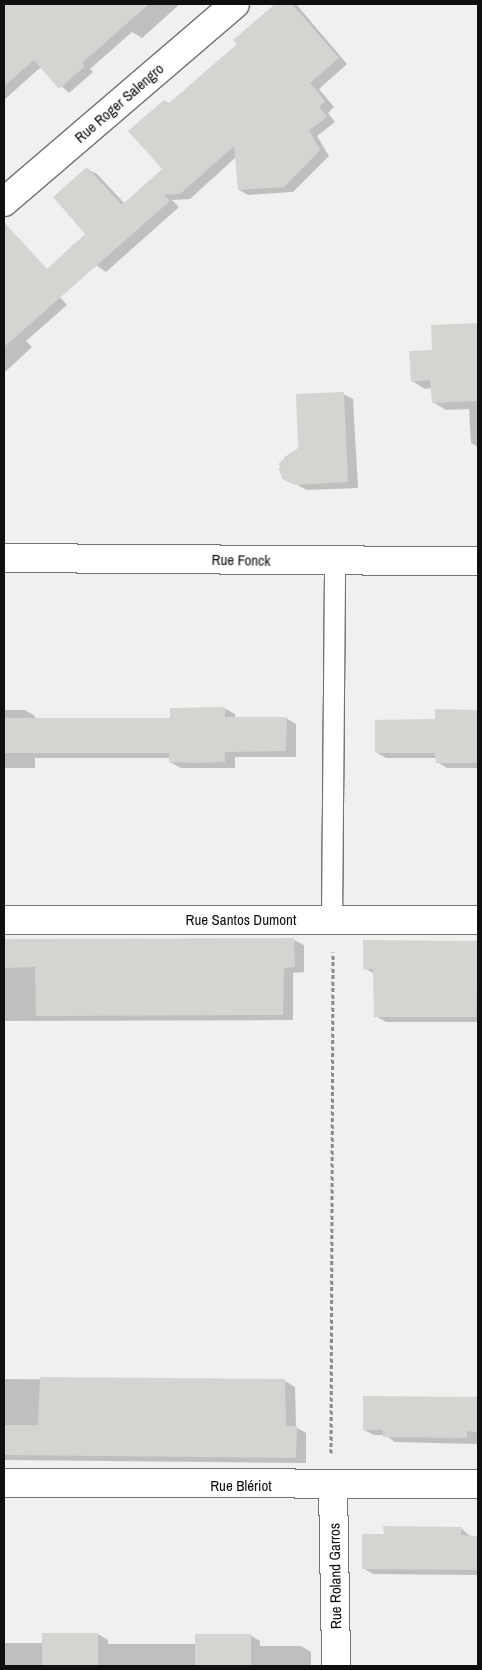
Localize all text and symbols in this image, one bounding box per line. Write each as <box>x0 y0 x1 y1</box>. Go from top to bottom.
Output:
street label: Rue Roger Salengro <box>71 59 167 147</box>
street label: Rue Fonck <box>211 550 271 570</box>
street label: Rue Santos Dumont <box>186 911 296 929</box>
street label: Rue Blériot <box>210 1477 272 1495</box>
street label: Rue Roland Garros <box>325 1523 345 1629</box>

